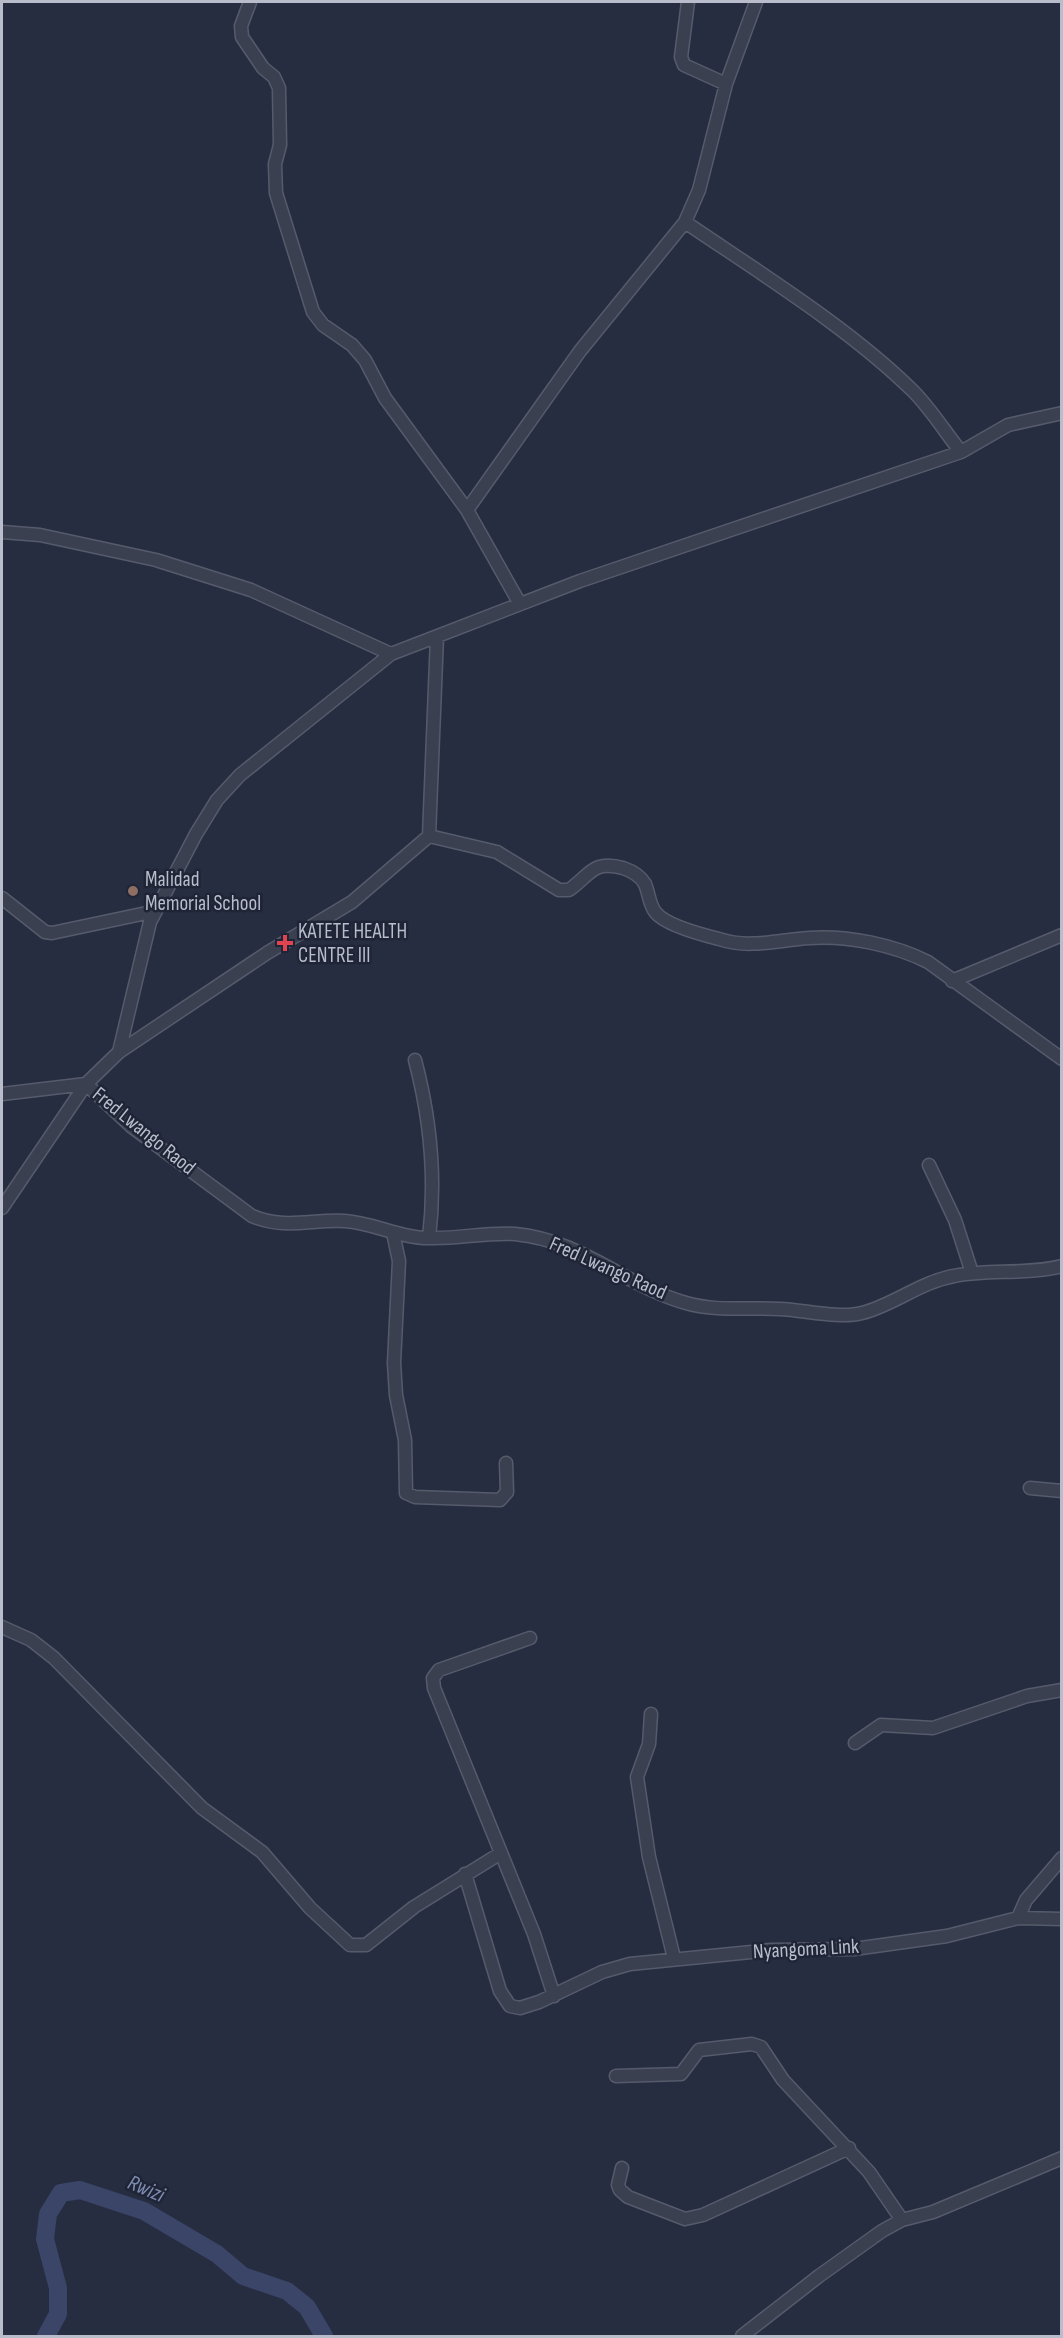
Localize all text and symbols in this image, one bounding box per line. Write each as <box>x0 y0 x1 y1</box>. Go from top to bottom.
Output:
place label: Malidad Memorial School <box>145 867 261 916</box>
marker: Malidad Memorial School <box>126 884 140 898</box>
place label: KATETE HEALTH CENTRE III <box>298 919 407 968</box>
marker: KATETE HEALTH CENTRE III <box>276 934 294 952</box>
street label: Fred Lwango Raod <box>87 1082 201 1180</box>
street label: Fred Lwango Raod <box>546 1231 670 1305</box>
street label: Nyangoma Link <box>752 1934 860 1964</box>
water label: Rwizi <box>123 2169 169 2209</box>

